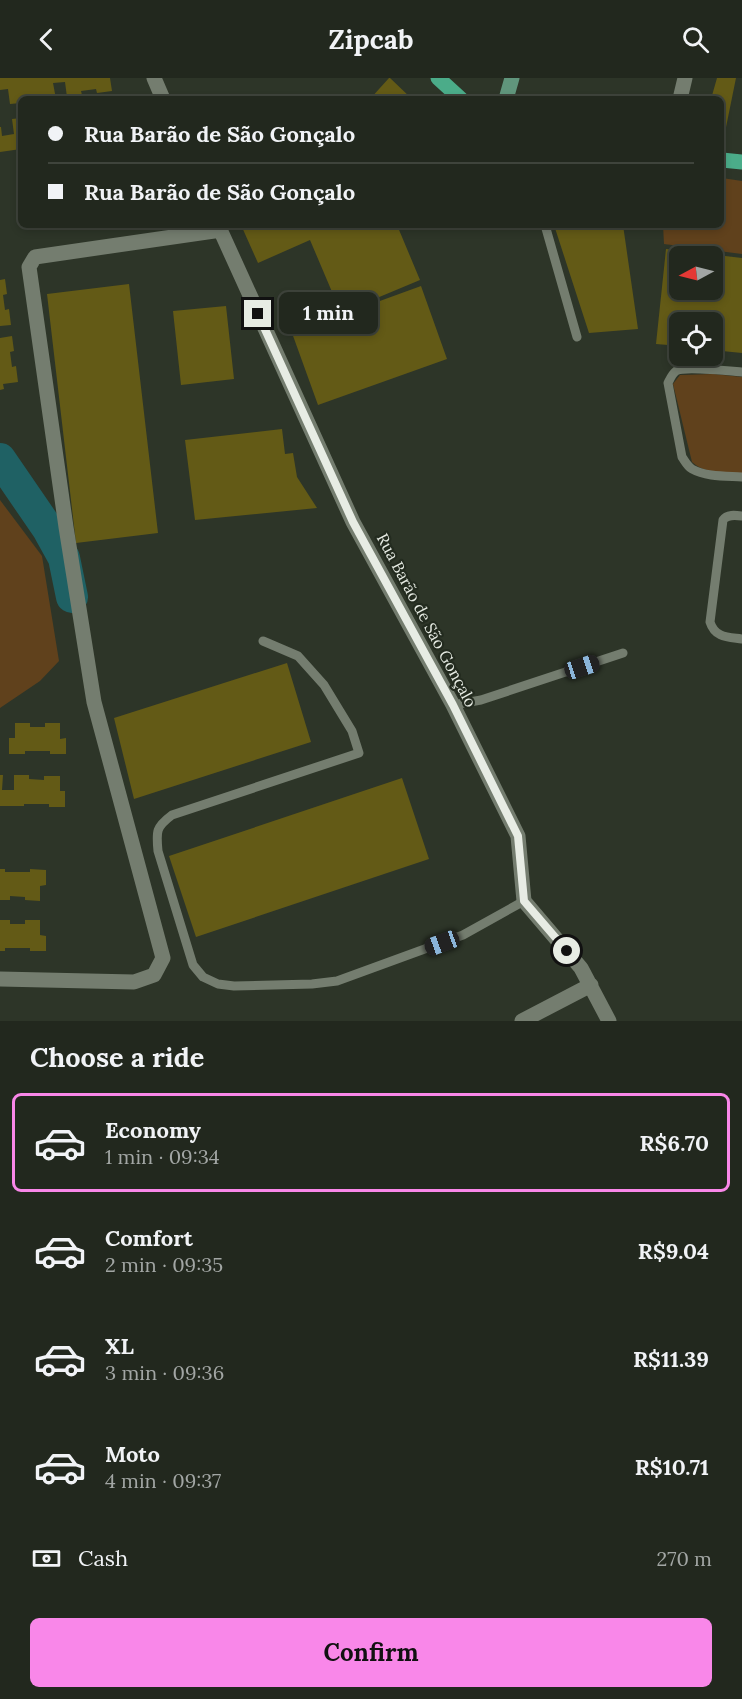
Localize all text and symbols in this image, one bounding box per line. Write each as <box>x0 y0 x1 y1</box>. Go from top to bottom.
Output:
text: Zipcab <box>329 22 413 56</box>
icon: back <box>30 23 63 56</box>
icon: search <box>679 23 712 56</box>
text: Rua Barão de São Gonçalo <box>84 120 355 148</box>
text: Rua Barão de São Gonçalo <box>84 178 355 206</box>
north arrow <box>669 246 723 300</box>
map controls <box>669 246 723 366</box>
callout: 1 min <box>279 293 378 335</box>
route end <box>244 300 271 327</box>
text: 1 min <box>303 300 354 325</box>
button: locate <box>669 312 723 366</box>
street label: Rua Barão de São Gonçalo <box>373 530 481 710</box>
car <box>562 653 602 681</box>
car <box>422 928 462 958</box>
route start <box>553 937 580 964</box>
text: Choose a ride <box>30 1040 204 1074</box>
icon: car <box>33 1116 87 1170</box>
text: Economy <box>105 1116 201 1144</box>
text: R$6.70 <box>640 1129 709 1157</box>
text: 1 min · 09:34 <box>105 1144 220 1169</box>
icon: car <box>33 1224 87 1278</box>
text: Comfort <box>105 1224 193 1252</box>
text: R$9.04 <box>638 1237 709 1265</box>
text: 2 min · 09:35 <box>105 1252 223 1277</box>
icon: car <box>33 1332 87 1386</box>
text: XL <box>105 1332 134 1360</box>
text: R$11.39 <box>633 1345 709 1373</box>
text: 3 min · 09:36 <box>105 1360 224 1385</box>
icon: car <box>33 1440 87 1494</box>
text: Moto <box>105 1440 160 1468</box>
text: R$10.71 <box>635 1453 709 1481</box>
text: 4 min · 09:37 <box>105 1468 221 1493</box>
icon: cash <box>30 1542 63 1575</box>
text: Cash <box>78 1544 128 1572</box>
text: 270 m <box>656 1546 712 1571</box>
button: Confirm <box>30 1618 712 1687</box>

